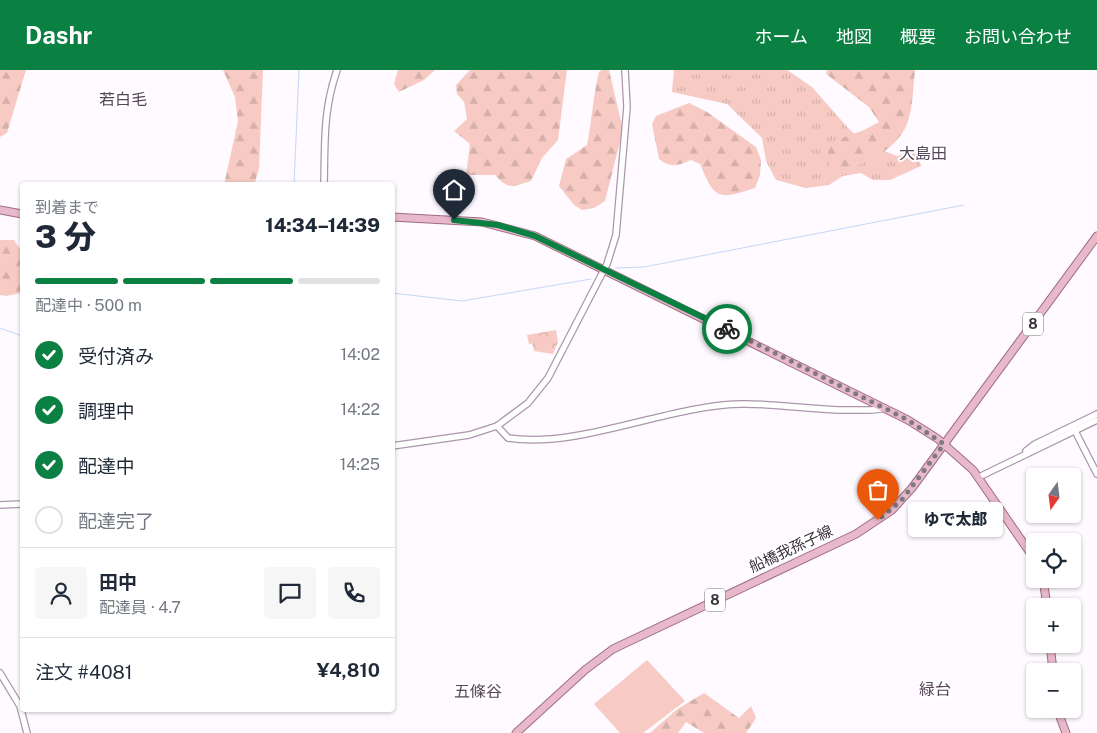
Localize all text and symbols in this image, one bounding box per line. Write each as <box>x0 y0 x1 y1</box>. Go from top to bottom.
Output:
text: Dashr <box>25 21 93 49</box>
text: ホーム <box>755 26 808 47</box>
text: 地図 <box>836 26 872 47</box>
text: 概要 <box>900 26 936 47</box>
text: お問い合わせ <box>964 26 1072 47</box>
district label: 若白毛 <box>99 90 147 109</box>
district label: 大島田 <box>899 144 947 163</box>
pin <box>433 169 475 220</box>
icon: home <box>440 176 468 204</box>
text: 到着まで <box>35 198 99 217</box>
text: 14:34–14:39 <box>265 214 380 236</box>
text: 3 分 <box>35 218 96 255</box>
text: 配達中 · 500 m <box>35 296 142 315</box>
courier <box>702 304 752 354</box>
road number: 8 <box>1023 312 1043 336</box>
icon: bike <box>713 315 741 343</box>
icon: check <box>35 341 63 369</box>
text: 受付済み <box>78 345 154 367</box>
text: 14:02 <box>340 345 380 364</box>
icon: check <box>35 396 63 424</box>
text: 調理中 <box>78 400 135 422</box>
text: 14:22 <box>340 400 380 419</box>
icon: check <box>35 451 63 479</box>
text: 配達中 <box>78 455 135 477</box>
text: 14:25 <box>340 455 380 474</box>
north arrow <box>1026 468 1081 522</box>
map controls <box>1026 468 1081 718</box>
pin <box>857 469 899 520</box>
icon: bag <box>864 476 892 504</box>
callout: ゆで太郎 <box>908 502 1003 538</box>
text: 配達完了 <box>78 510 154 532</box>
text: ゆで太郎 <box>923 510 988 529</box>
street label: 船橋我孫子線 <box>746 522 835 575</box>
button: locate <box>1026 533 1081 588</box>
button: person <box>35 567 87 619</box>
button: chat <box>264 567 316 619</box>
button: phone <box>328 567 380 619</box>
text: 田中 <box>99 571 137 593</box>
road number: 8 <box>705 588 725 612</box>
text: 配達員 · 4.7 <box>99 598 181 617</box>
button: + <box>1026 598 1081 653</box>
text: ¥4,810 <box>317 659 380 681</box>
text: 注文 #4081 <box>35 661 133 683</box>
button: − <box>1026 663 1081 718</box>
district label: 緑台 <box>919 680 951 699</box>
district label: 五條谷 <box>454 682 502 701</box>

